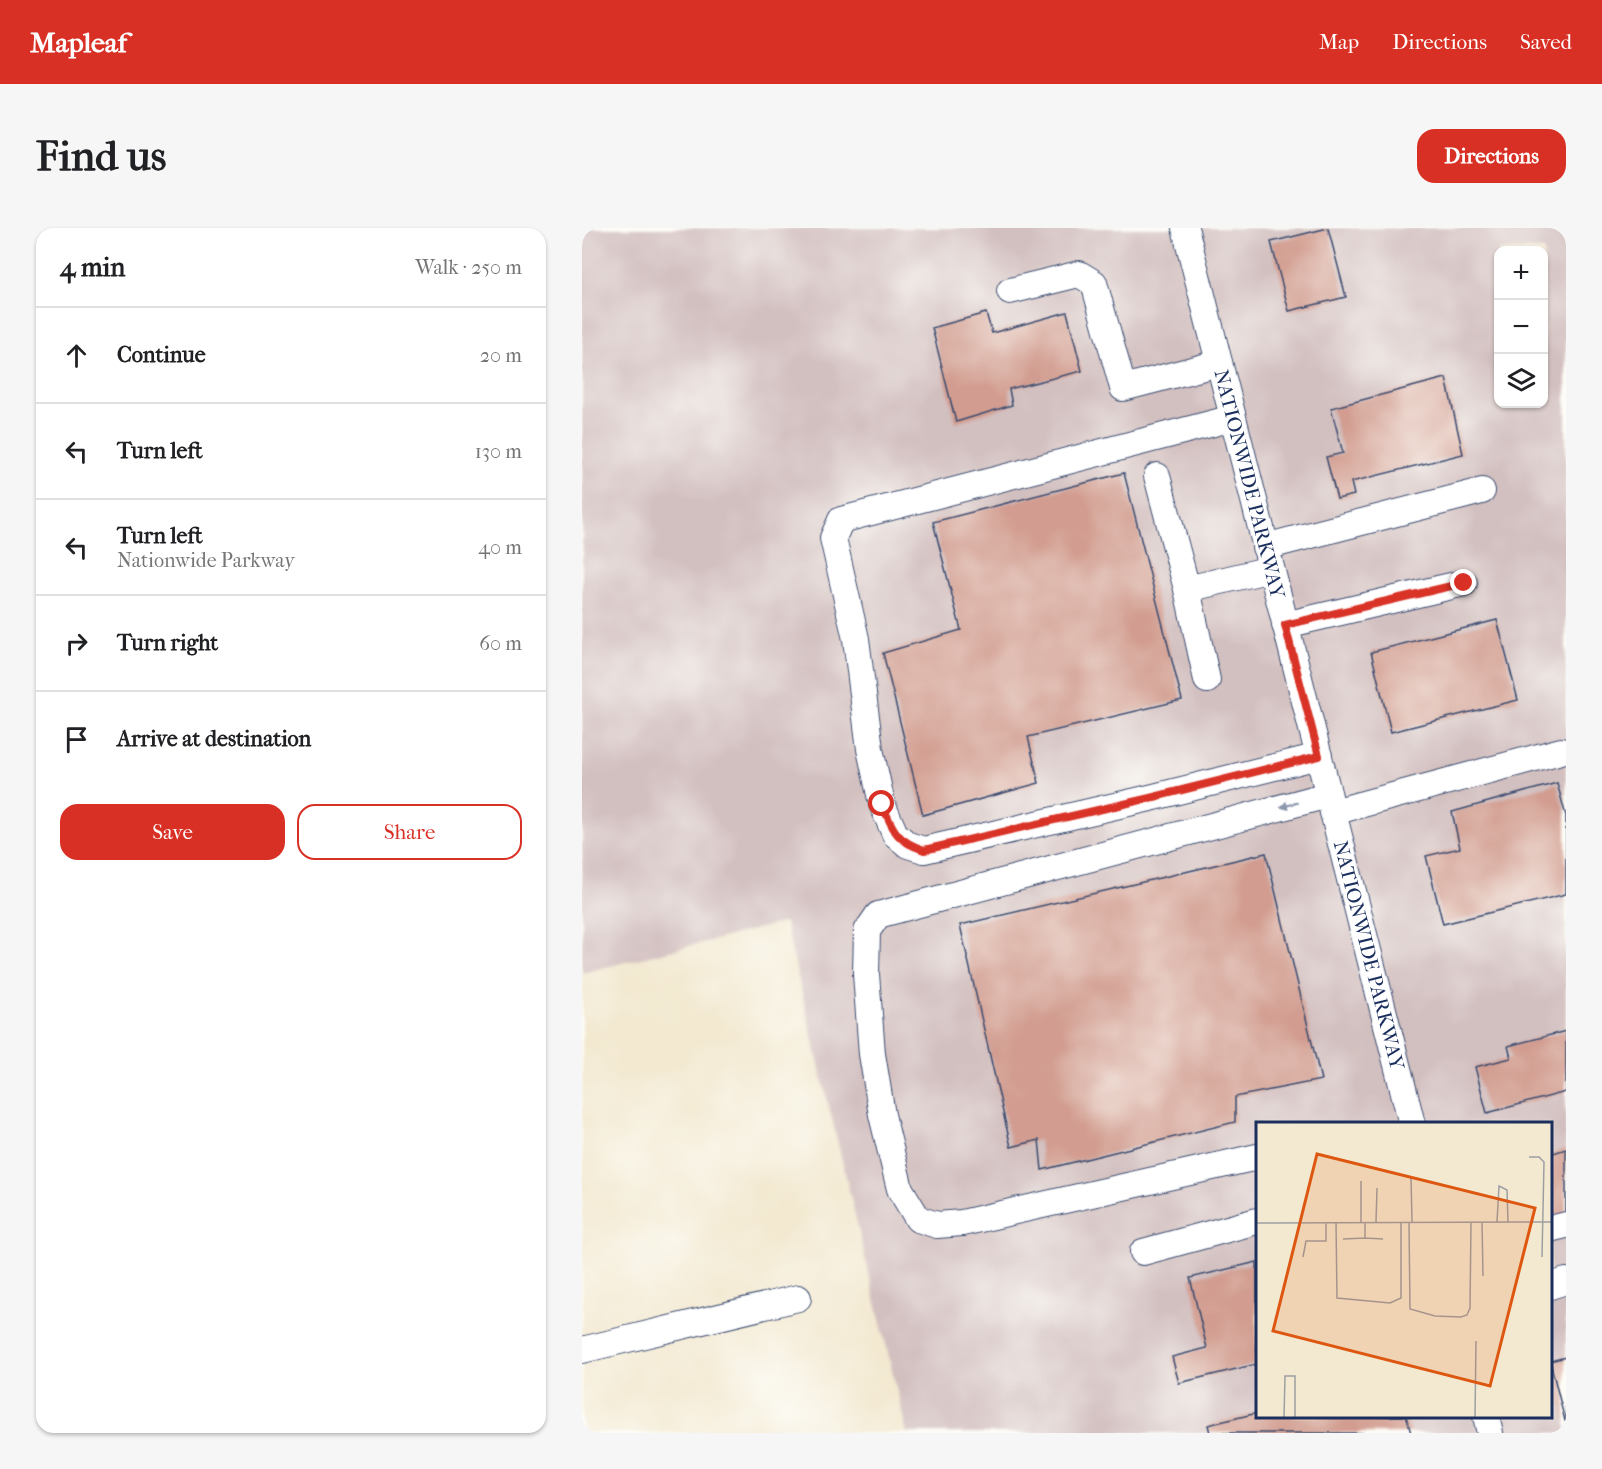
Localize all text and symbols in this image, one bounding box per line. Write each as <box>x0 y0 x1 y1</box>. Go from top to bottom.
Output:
text: Mapleaf <box>30 26 127 59</box>
text: Map <box>1319 30 1359 54</box>
text: Directions <box>1392 30 1487 54</box>
text: Saved <box>1520 30 1572 54</box>
button: Directions <box>1417 129 1566 183</box>
text: Find us <box>36 132 166 181</box>
map controls <box>1494 246 1548 408</box>
button: + <box>1494 246 1548 300</box>
text: 4 min <box>60 252 125 283</box>
text: Walk · 250 m <box>415 256 522 279</box>
button: − <box>1494 300 1548 354</box>
icon: ahead <box>60 339 93 372</box>
text: Continue <box>117 342 206 368</box>
text: 20 m <box>480 344 522 367</box>
button: layers <box>1494 354 1548 408</box>
street label: NATIONWIDE PARKWAY <box>1210 367 1290 602</box>
icon: left <box>60 435 93 468</box>
text: Turn left <box>117 438 203 464</box>
text: 130 m <box>475 440 522 463</box>
text: Turn left <box>117 523 203 549</box>
icon: left <box>60 531 93 564</box>
text: 40 m <box>478 536 522 559</box>
text: Nationwide Parkway <box>117 549 295 572</box>
route end <box>1450 569 1476 595</box>
icon: right <box>60 627 93 660</box>
text: Turn right <box>117 630 218 656</box>
text: 60 m <box>479 632 522 655</box>
icon: arrive <box>60 723 93 756</box>
text: Arrive at destination <box>117 726 311 752</box>
route start <box>868 790 894 816</box>
one-way arrow <box>1280 801 1298 811</box>
button: Save <box>60 804 285 860</box>
button: Share <box>297 804 522 860</box>
street label: NATIONWIDE PARKWAY <box>1329 838 1410 1073</box>
inset map <box>1256 1122 1551 1418</box>

